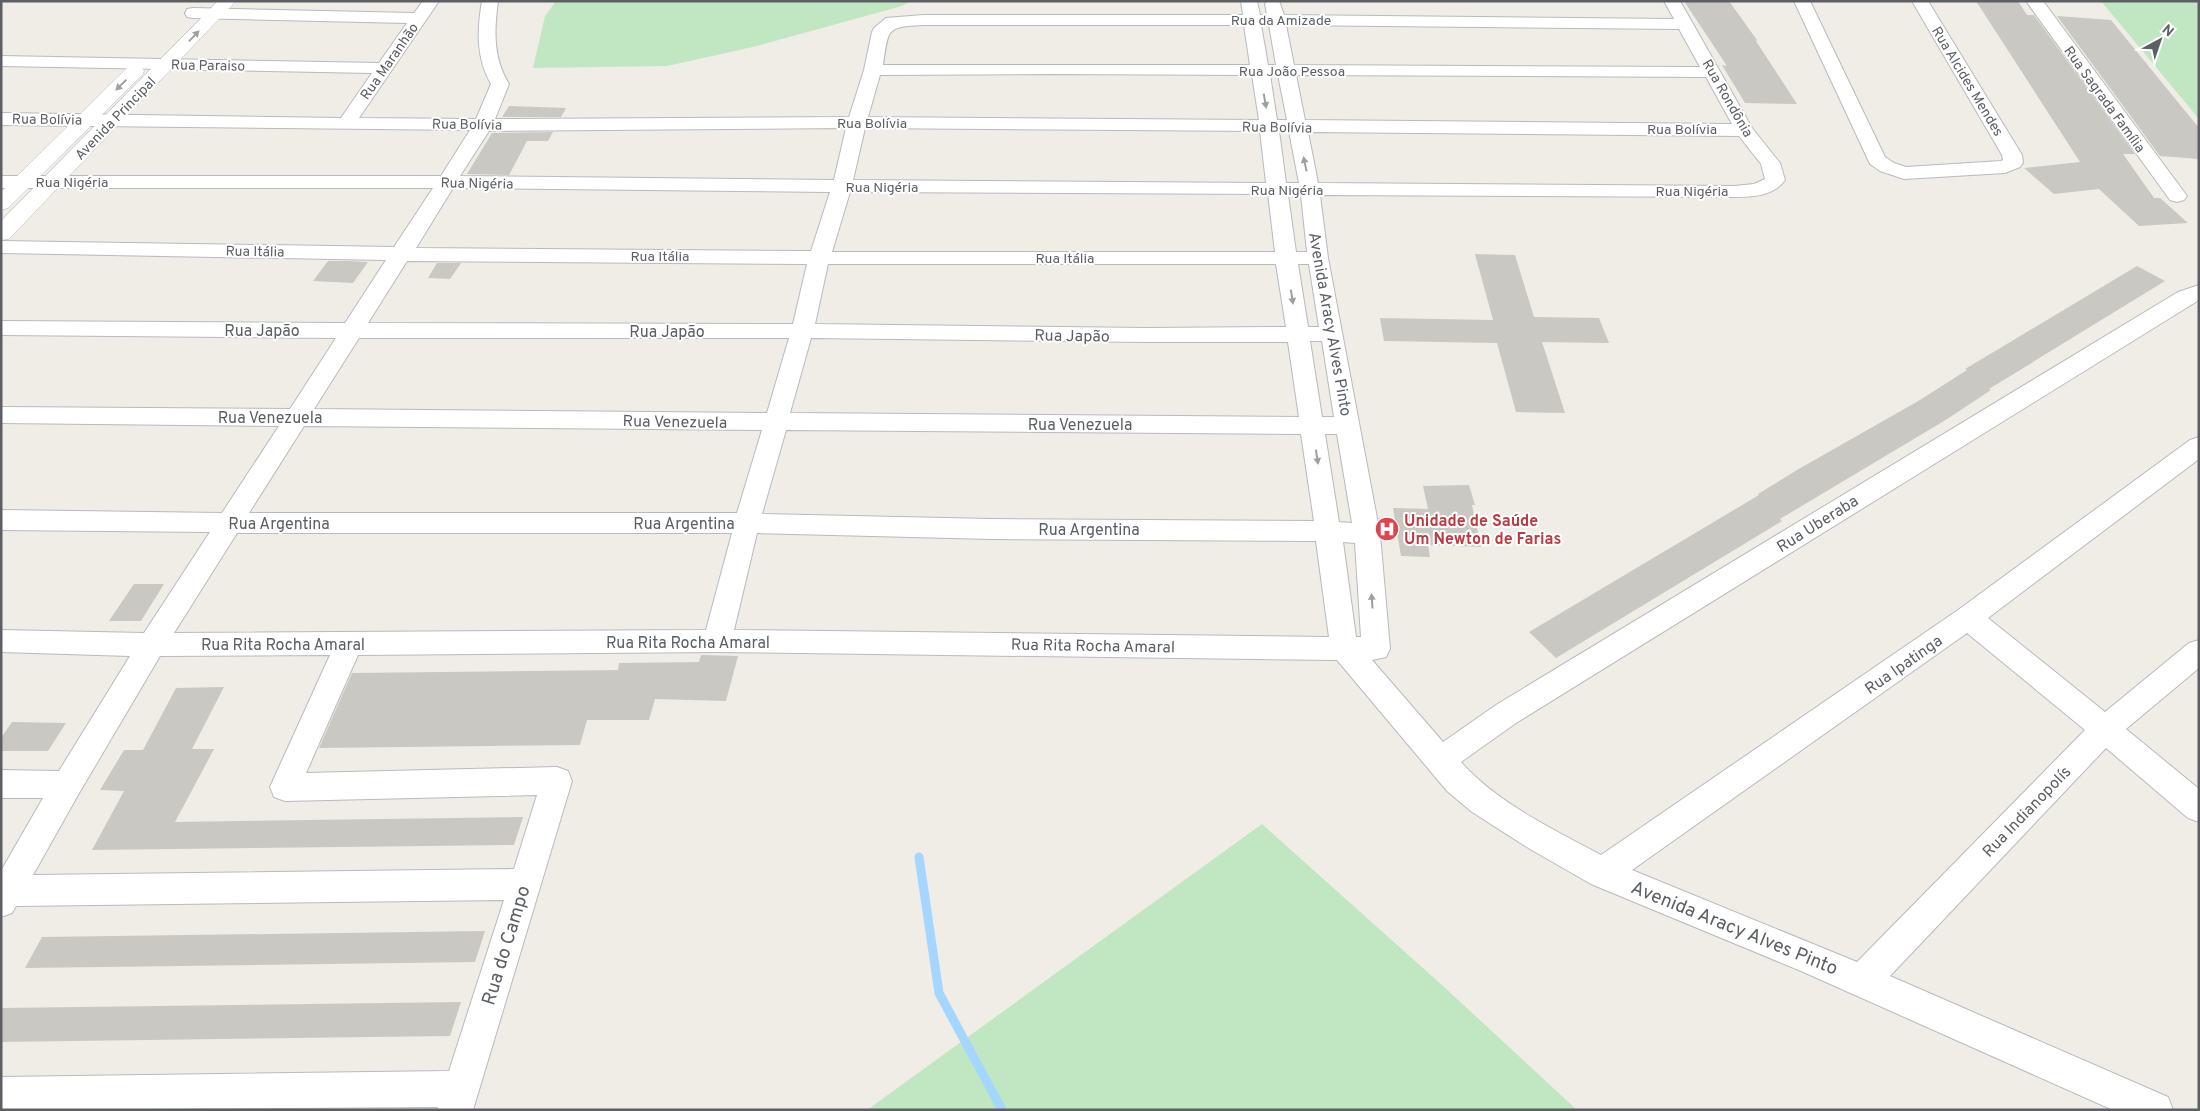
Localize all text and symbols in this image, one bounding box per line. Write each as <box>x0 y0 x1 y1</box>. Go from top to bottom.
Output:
street label: Rua da Amizade <box>1231 13 1331 30</box>
north arrow <box>2135 15 2185 65</box>
street label: Rua Maranhão <box>358 20 423 104</box>
text: N <box>2158 21 2177 41</box>
street label: Rua Alcides Mendes <box>1927 24 2006 140</box>
one-way arrow <box>188 31 200 43</box>
street label: Rua Sagrada Família <box>2060 43 2148 156</box>
street label: Rua Paraiso <box>171 57 245 76</box>
street label: Rua Rondônia <box>1698 57 1756 141</box>
street label: Rua João Pessoa <box>1239 64 1345 81</box>
street label: Avenida Principal <box>72 74 160 164</box>
one-way arrow <box>115 79 127 91</box>
one-way arrow <box>1261 94 1269 110</box>
street label: Rua Bolívia <box>12 111 82 130</box>
street label: Rua Bolívia <box>432 116 502 135</box>
street label: Rua Bolívia <box>837 116 907 133</box>
street label: Rua Bolívia <box>1242 119 1312 138</box>
street label: Rua Bolívia <box>1647 122 1717 139</box>
one-way arrow <box>1300 155 1308 171</box>
street label: Rua Nigéria <box>36 175 108 192</box>
street label: Rua Nigéria <box>440 175 514 194</box>
street label: Rua Nigéria <box>846 180 918 197</box>
street label: Rua Nigéria <box>1251 183 1323 200</box>
street label: Rua Nigéria <box>1656 184 1728 201</box>
street label: Avenida Aracy Alves Pinto <box>1303 231 1355 418</box>
street label: Rua Itália <box>225 243 285 262</box>
street label: Rua Itália <box>631 249 689 266</box>
street label: Rua Itália <box>1036 251 1094 268</box>
one-way arrow <box>1289 289 1297 305</box>
street label: Rua Japão <box>224 322 300 342</box>
street label: Rua Japão <box>629 323 705 343</box>
street label: Rua Japão <box>1034 326 1110 348</box>
street label: Rua Venezuela <box>218 409 322 429</box>
street label: Rua Venezuela <box>622 412 727 434</box>
street label: Rua Venezuela <box>1028 416 1132 436</box>
one-way arrow <box>1313 450 1321 466</box>
street label: Rua Uberaba <box>1773 492 1863 558</box>
place label: Unidade de Saúde Um Newton de Farias <box>1404 512 1561 550</box>
street label: Rua Argentina <box>228 515 330 535</box>
street label: Rua Argentina <box>633 515 735 535</box>
hospital icon: Unidade de Saúde Um Newton de Farias <box>1374 516 1400 542</box>
street label: Rua Argentina <box>1038 521 1140 541</box>
one-way arrow <box>1368 592 1376 608</box>
street label: Rua Ipatinga <box>1861 632 1947 700</box>
street label: Rua Rita Rocha Amaral <box>606 634 770 654</box>
street label: Rua Rita Rocha Amaral <box>201 636 365 656</box>
street label: Rua Rita Rocha Amaral <box>1011 636 1175 658</box>
street label: Rua Indianopolís <box>1979 763 2076 862</box>
street label: Avenida Aracy Alves Pinto <box>1627 876 1841 981</box>
street label: Rua do Campo <box>477 883 537 1008</box>

